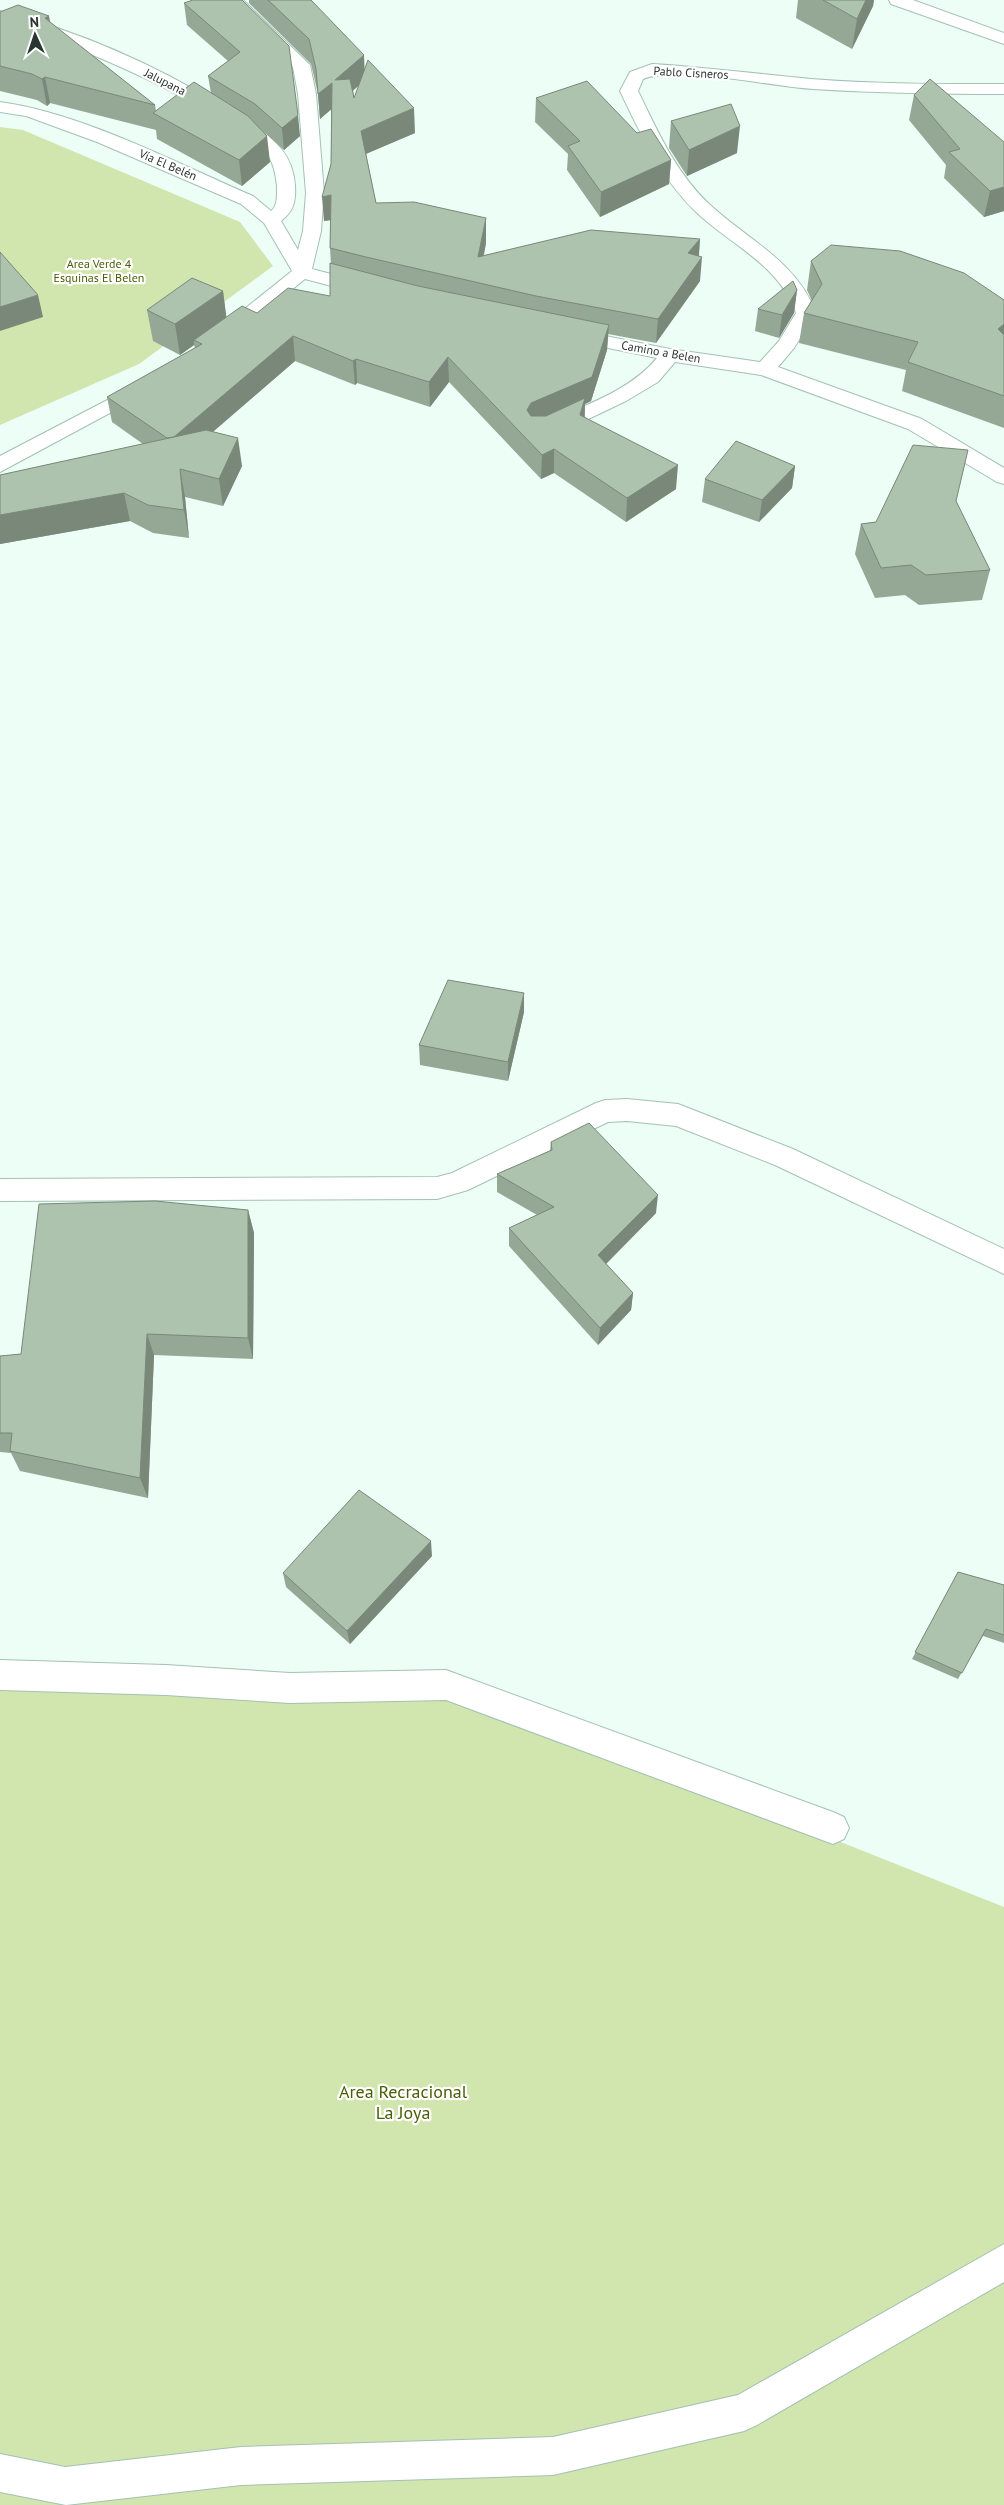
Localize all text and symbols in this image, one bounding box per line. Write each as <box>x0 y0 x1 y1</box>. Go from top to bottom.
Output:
north arrow <box>10 10 60 60</box>
text: N <box>29 13 39 31</box>
street label: Pablo Cisneros <box>653 63 729 82</box>
street label: Jalupana <box>141 64 188 98</box>
street label: Vía El Belén <box>136 145 199 183</box>
park label: Area Verde 4 Esquinas El Belen <box>54 256 144 285</box>
street label: Camino a Belen <box>620 337 702 366</box>
park label: Area Recracional La Joya <box>339 2080 468 2124</box>

